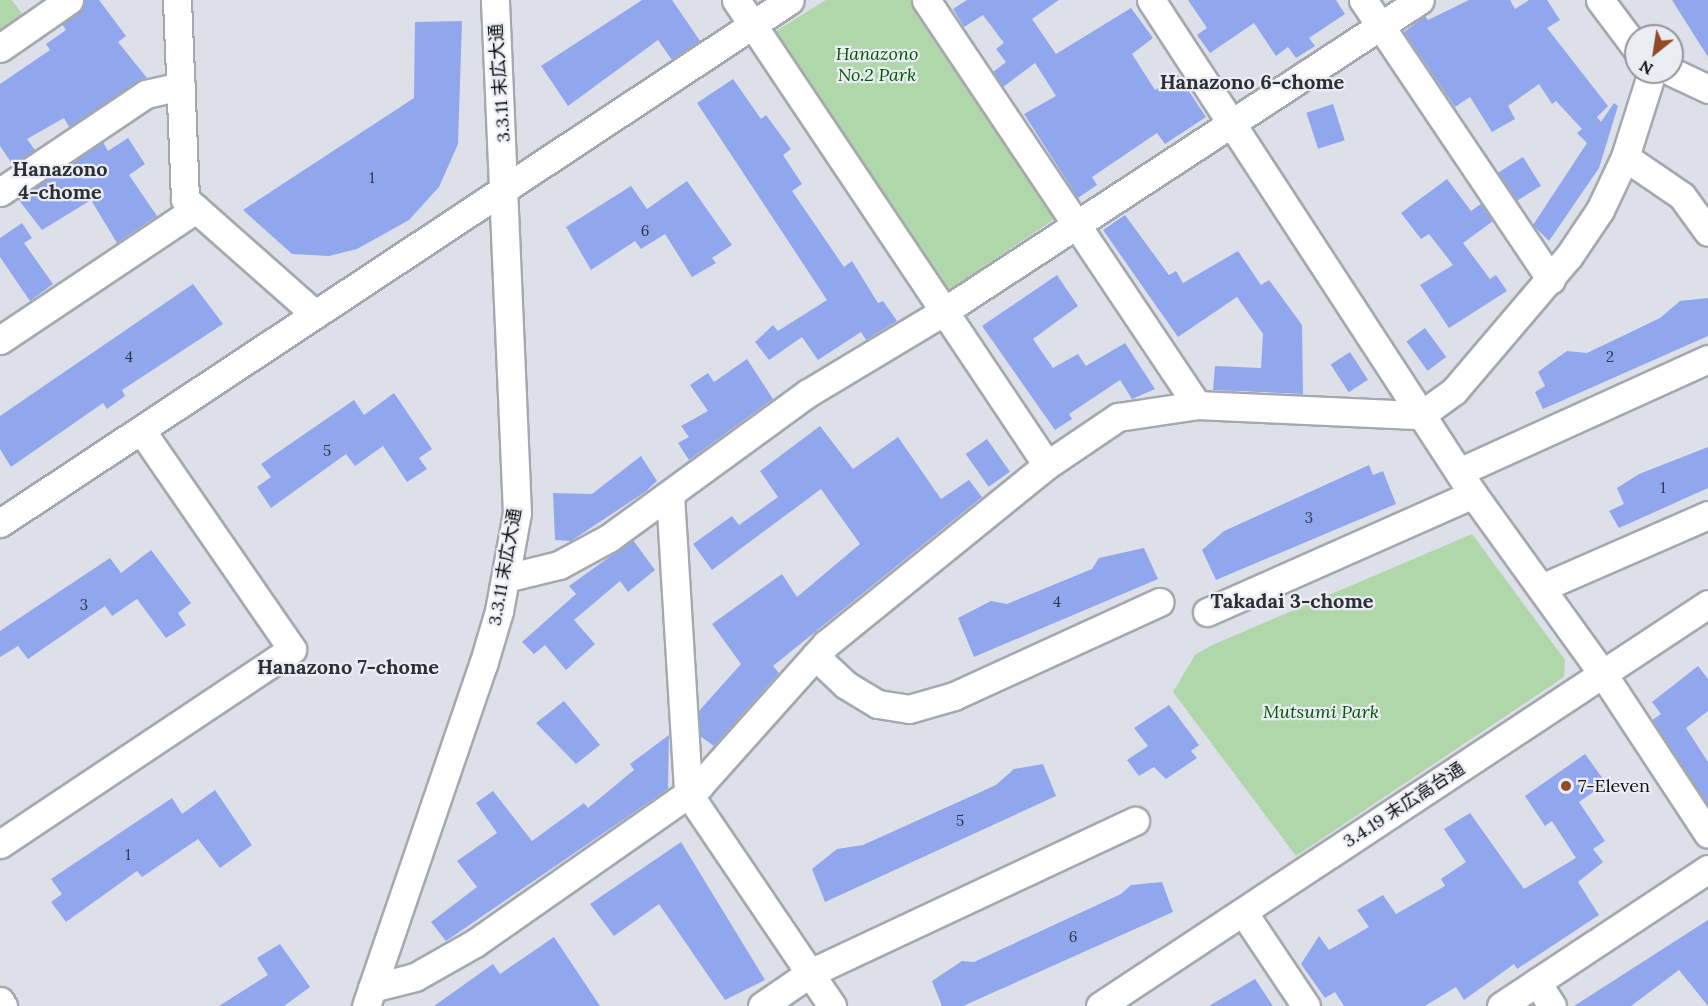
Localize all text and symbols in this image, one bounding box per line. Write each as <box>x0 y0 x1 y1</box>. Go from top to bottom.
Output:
street label: 3.3.11 末広大通 <box>485 23 515 143</box>
north arrow <box>1624 24 1684 84</box>
park label: Hanazono No.2 Park <box>836 44 918 86</box>
text: N <box>1636 56 1656 80</box>
district label: Hanazono 6-chome <box>1160 69 1344 93</box>
district label: Hanazono 4-chome <box>12 157 108 204</box>
house number: 1 <box>369 169 375 187</box>
house number: 6 <box>641 222 649 240</box>
house number: 4 <box>125 348 133 366</box>
house number: 2 <box>1606 348 1614 366</box>
house number: 5 <box>323 442 331 460</box>
house number: 1 <box>1660 479 1666 497</box>
street label: 3.3.11 末広大通 <box>484 507 526 627</box>
house number: 3 <box>1305 509 1313 527</box>
district label: Takadai 3-chome <box>1210 588 1374 612</box>
house number: 4 <box>1053 593 1061 611</box>
house number: 3 <box>80 596 88 614</box>
district label: Hanazono 7-chome <box>257 654 439 678</box>
park label: Mutsumi Park <box>1263 701 1379 723</box>
street label: 3.4.19 末広高台通 <box>1339 758 1469 852</box>
place label: 7-Eleven <box>1578 775 1650 797</box>
marker: 7-Eleven <box>1559 779 1573 793</box>
house number: 5 <box>956 812 964 830</box>
house number: 1 <box>125 846 131 864</box>
house number: 6 <box>1069 928 1077 946</box>

